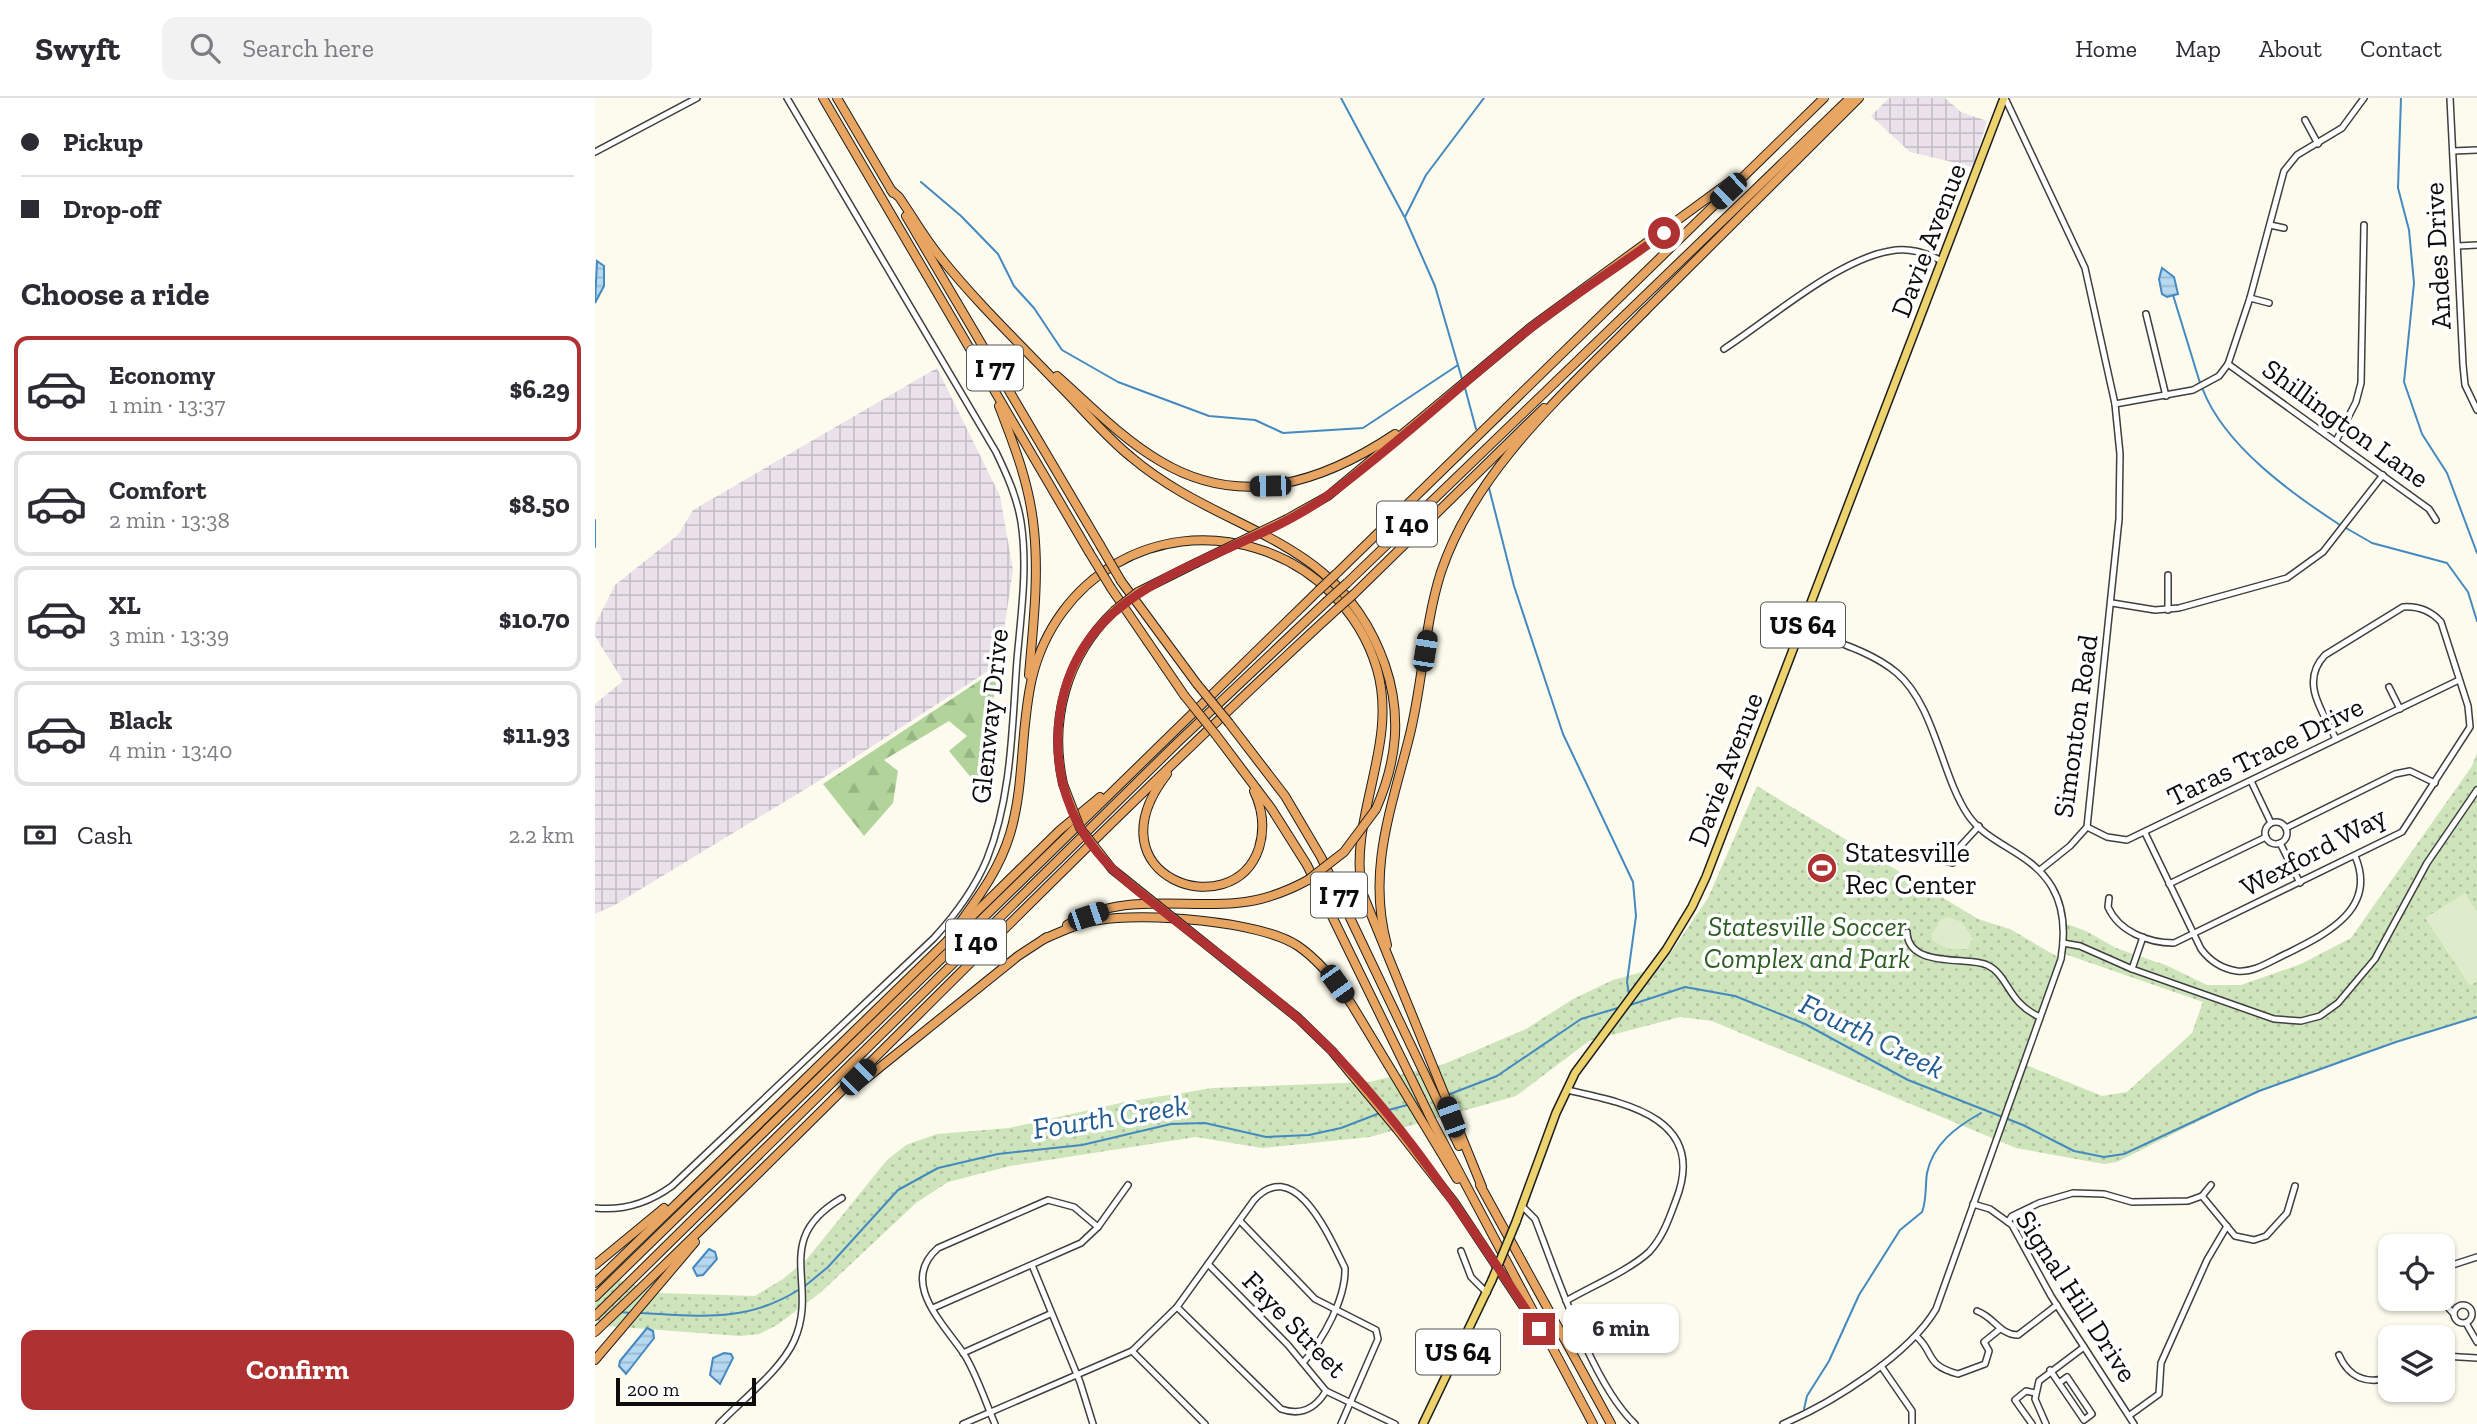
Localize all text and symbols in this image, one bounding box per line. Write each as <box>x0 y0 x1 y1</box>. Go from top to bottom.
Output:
search box <box>162 17 652 80</box>
text: Swyft <box>35 29 120 68</box>
icon: search <box>186 29 224 67</box>
text: Search here <box>242 32 374 64</box>
text: Home <box>2075 34 2137 63</box>
text: Map <box>2175 34 2221 63</box>
text: About <box>2259 34 2322 63</box>
text: Contact <box>2360 34 2442 63</box>
text: Pickup <box>63 126 143 158</box>
street label: Davie Avenue <box>1884 159 1973 322</box>
car <box>1706 169 1751 213</box>
street label: Andes Drive <box>2417 182 2458 330</box>
text: Drop-off <box>63 193 160 225</box>
route start <box>1648 217 1680 249</box>
text: Choose a ride <box>21 275 209 313</box>
road number: I 77 <box>967 345 1023 390</box>
street label: Shillington Lane <box>2256 352 2435 495</box>
icon: car <box>25 357 88 420</box>
text: Economy <box>109 359 215 391</box>
text: $6.29 <box>509 373 570 405</box>
text: 1 min · 13:37 <box>109 391 225 419</box>
icon: car <box>25 472 88 535</box>
text: Comfort <box>109 474 206 506</box>
car <box>1249 475 1292 497</box>
text: $8.50 <box>509 488 570 520</box>
road number: I 40 <box>1377 502 1437 546</box>
text: 2 min · 13:38 <box>109 506 230 534</box>
icon: car <box>25 587 88 650</box>
text: XL <box>109 589 141 621</box>
text: $10.70 <box>499 603 570 635</box>
road number: US 64 <box>1761 603 1845 648</box>
text: 3 min · 13:39 <box>109 621 229 649</box>
street label: Glenway Drive <box>964 627 1015 805</box>
car <box>1412 629 1439 673</box>
street label: Simonton Road <box>2046 632 2105 820</box>
street label: Davie Avenue <box>1681 688 1770 851</box>
street label: Taras Trace Drive <box>2162 690 2369 813</box>
icon: car <box>25 702 88 765</box>
text: Black <box>109 704 172 736</box>
text: $11.93 <box>503 718 570 750</box>
text: 4 min · 13:40 <box>109 736 232 764</box>
street label: Wexford Way <box>2235 799 2392 904</box>
icon: cash <box>21 816 59 854</box>
text: Cash <box>77 819 132 851</box>
text: 2.2 km <box>508 821 574 849</box>
place label: Statesville Rec Center <box>1845 836 1977 901</box>
sports icon: Statesville Rec Center <box>1805 851 1839 885</box>
road number: I 77 <box>1311 873 1367 918</box>
car <box>1065 899 1112 933</box>
park label: Statesville Soccer Complex and Park <box>1704 910 1910 975</box>
road number: I 40 <box>946 920 1006 964</box>
car <box>1317 961 1358 1007</box>
water label: Fourth Creek <box>1794 986 1950 1086</box>
car <box>836 1055 881 1099</box>
water label: Fourth Creek <box>1030 1087 1190 1147</box>
car <box>1434 1094 1469 1140</box>
street label: Signal Hill Drive <box>2009 1204 2144 1388</box>
map controls <box>2378 1234 2455 1402</box>
button: locate <box>2378 1234 2455 1311</box>
street label: Faye Street <box>1236 1264 1354 1385</box>
callout: 6 min <box>1563 1304 1679 1354</box>
route end <box>1523 1313 1555 1345</box>
text: 6 min <box>1592 1314 1650 1342</box>
button: layers <box>2378 1325 2455 1402</box>
button: Confirm <box>21 1330 574 1410</box>
road number: US 64 <box>1416 1330 1500 1374</box>
scale bar <box>616 1375 756 1407</box>
text: 200 m <box>627 1378 679 1401</box>

